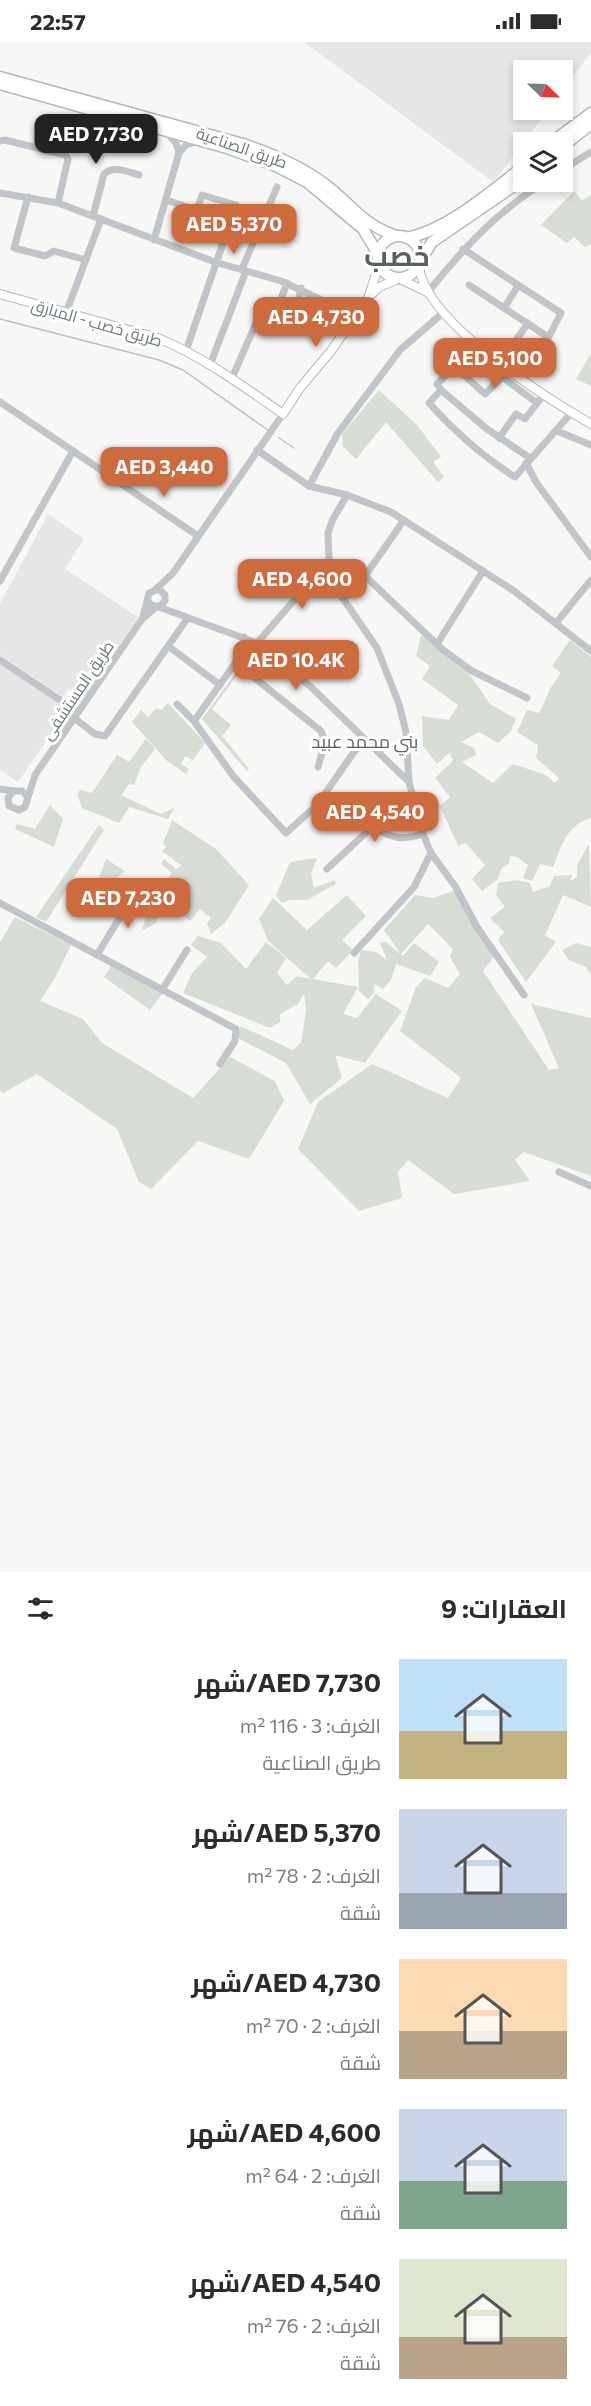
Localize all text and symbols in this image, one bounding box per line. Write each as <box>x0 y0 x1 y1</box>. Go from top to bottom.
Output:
text: 22:57 <box>30 8 86 35</box>
north arrow <box>513 60 573 120</box>
map controls <box>513 60 573 192</box>
pin: AED 7,730 <box>27 114 165 165</box>
text: AED 7,730 <box>49 121 143 145</box>
street label: طريق الصناعية <box>193 123 290 173</box>
button: layers <box>513 132 573 192</box>
pin: AED 5,370 <box>165 204 303 255</box>
text: AED 5,370 <box>186 211 282 235</box>
district label: خصب <box>364 238 430 272</box>
street label: طريق خصب - المبارق <box>29 294 165 352</box>
pin: AED 4,730 <box>247 297 385 348</box>
text: AED 4,730 <box>267 304 365 328</box>
pin: AED 5,100 <box>426 338 564 389</box>
text: AED 5,100 <box>447 345 543 369</box>
pin: AED 3,440 <box>95 447 233 498</box>
text: AED 3,440 <box>115 454 213 478</box>
pin: AED 4,600 <box>233 559 371 610</box>
text: AED 4,600 <box>252 566 352 590</box>
street label: طريق المستشفى <box>37 637 119 744</box>
pin: AED 10.4K <box>227 640 365 691</box>
text: AED 10.4K <box>247 647 345 671</box>
district label: بني محمد عبيد <box>312 730 418 756</box>
pin: AED 4,540 <box>306 792 444 843</box>
text: AED 4,540 <box>325 799 425 823</box>
pin: AED 7,230 <box>59 878 197 929</box>
text: AED 7,230 <box>80 885 176 909</box>
icon: filters <box>24 1592 57 1625</box>
text: العقارات: 9 <box>441 1592 567 1623</box>
text: AED 7,730/شهر <box>195 1666 381 1697</box>
icon: home <box>447 1683 519 1755</box>
text: الغرف: 3 · 116 m² <box>240 1713 381 1737</box>
text: طريق الصناعية <box>262 1750 381 1774</box>
text: AED 5,370/شهر <box>192 1816 381 1847</box>
icon: home <box>447 1833 519 1905</box>
text: الغرف: 2 · 78 m² <box>247 1863 381 1887</box>
text: شقة <box>340 1900 381 1924</box>
text: AED 4,730/شهر <box>191 1966 381 1997</box>
icon: home <box>447 1983 519 2055</box>
text: الغرف: 2 · 70 m² <box>246 2013 381 2037</box>
text: شقة <box>340 2050 381 2074</box>
text: AED 4,600/شهر <box>188 2116 381 2147</box>
icon: home <box>447 2133 519 2205</box>
text: الغرف: 2 · 64 m² <box>245 2163 381 2187</box>
text: شقة <box>340 2200 381 2224</box>
text: AED 4,540/شهر <box>189 2266 381 2297</box>
icon: home <box>447 2283 519 2355</box>
text: الغرف: 2 · 76 m² <box>247 2313 381 2337</box>
text: شقة <box>340 2350 381 2374</box>

